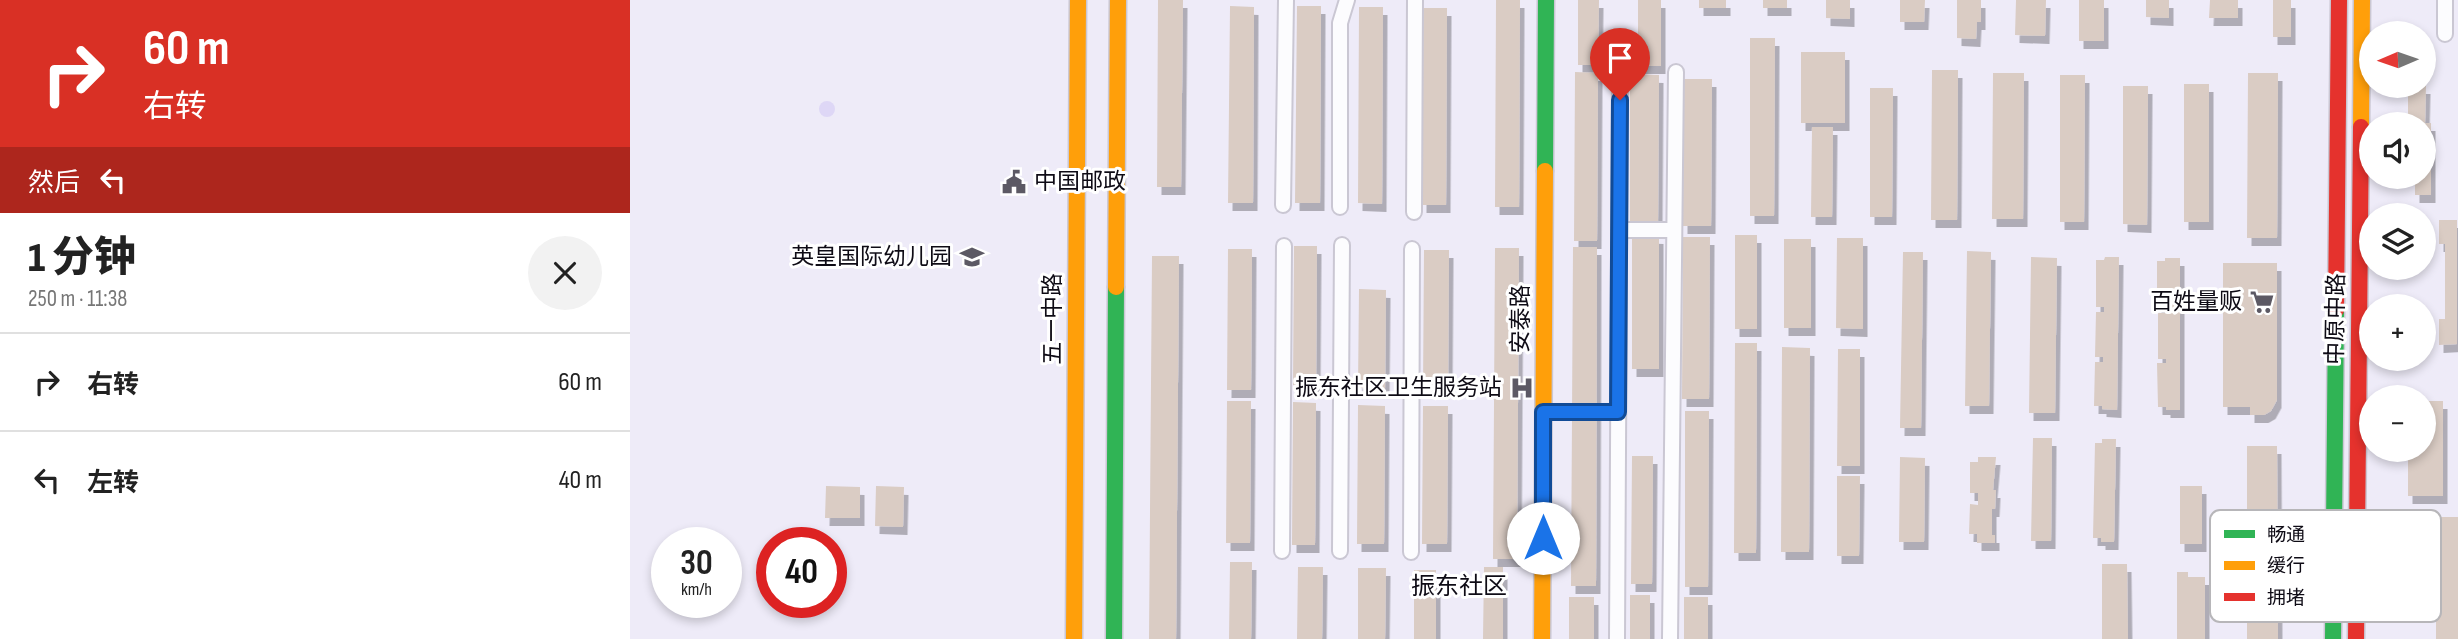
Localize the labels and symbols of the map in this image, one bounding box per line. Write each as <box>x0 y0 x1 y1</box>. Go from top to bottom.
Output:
north arrow <box>2359 21 2436 98</box>
pin <box>1590 28 1650 100</box>
public building icon: 中国邮政 <box>1000 168 1028 196</box>
place label: 中国邮政 <box>1034 168 1126 196</box>
place label: 英皇国际幼儿园 <box>791 243 952 271</box>
school or university icon: 英皇国际幼儿园 <box>958 243 986 271</box>
street label: 五一中路 <box>1039 273 1067 365</box>
street label: 中原中路 <box>2321 273 2351 365</box>
street label: 安泰路 <box>1507 285 1535 354</box>
place label: 百姓量贩 <box>2150 288 2242 316</box>
supermarket icon: 百姓量贩 <box>2248 288 2276 316</box>
place label: 振东社区卫生服务站 <box>1295 374 1502 402</box>
hospital icon: 振东社区卫生服务站 <box>1508 374 1536 402</box>
position arrow <box>1506 501 1580 575</box>
legend <box>2210 510 2441 622</box>
text: 畅通 <box>2267 524 2305 547</box>
speed limit sign: 40 <box>756 527 847 618</box>
text: 缓行 <box>2267 555 2305 578</box>
district label: 振东社区 <box>1411 572 1507 601</box>
text: 拥堵 <box>2267 587 2305 610</box>

